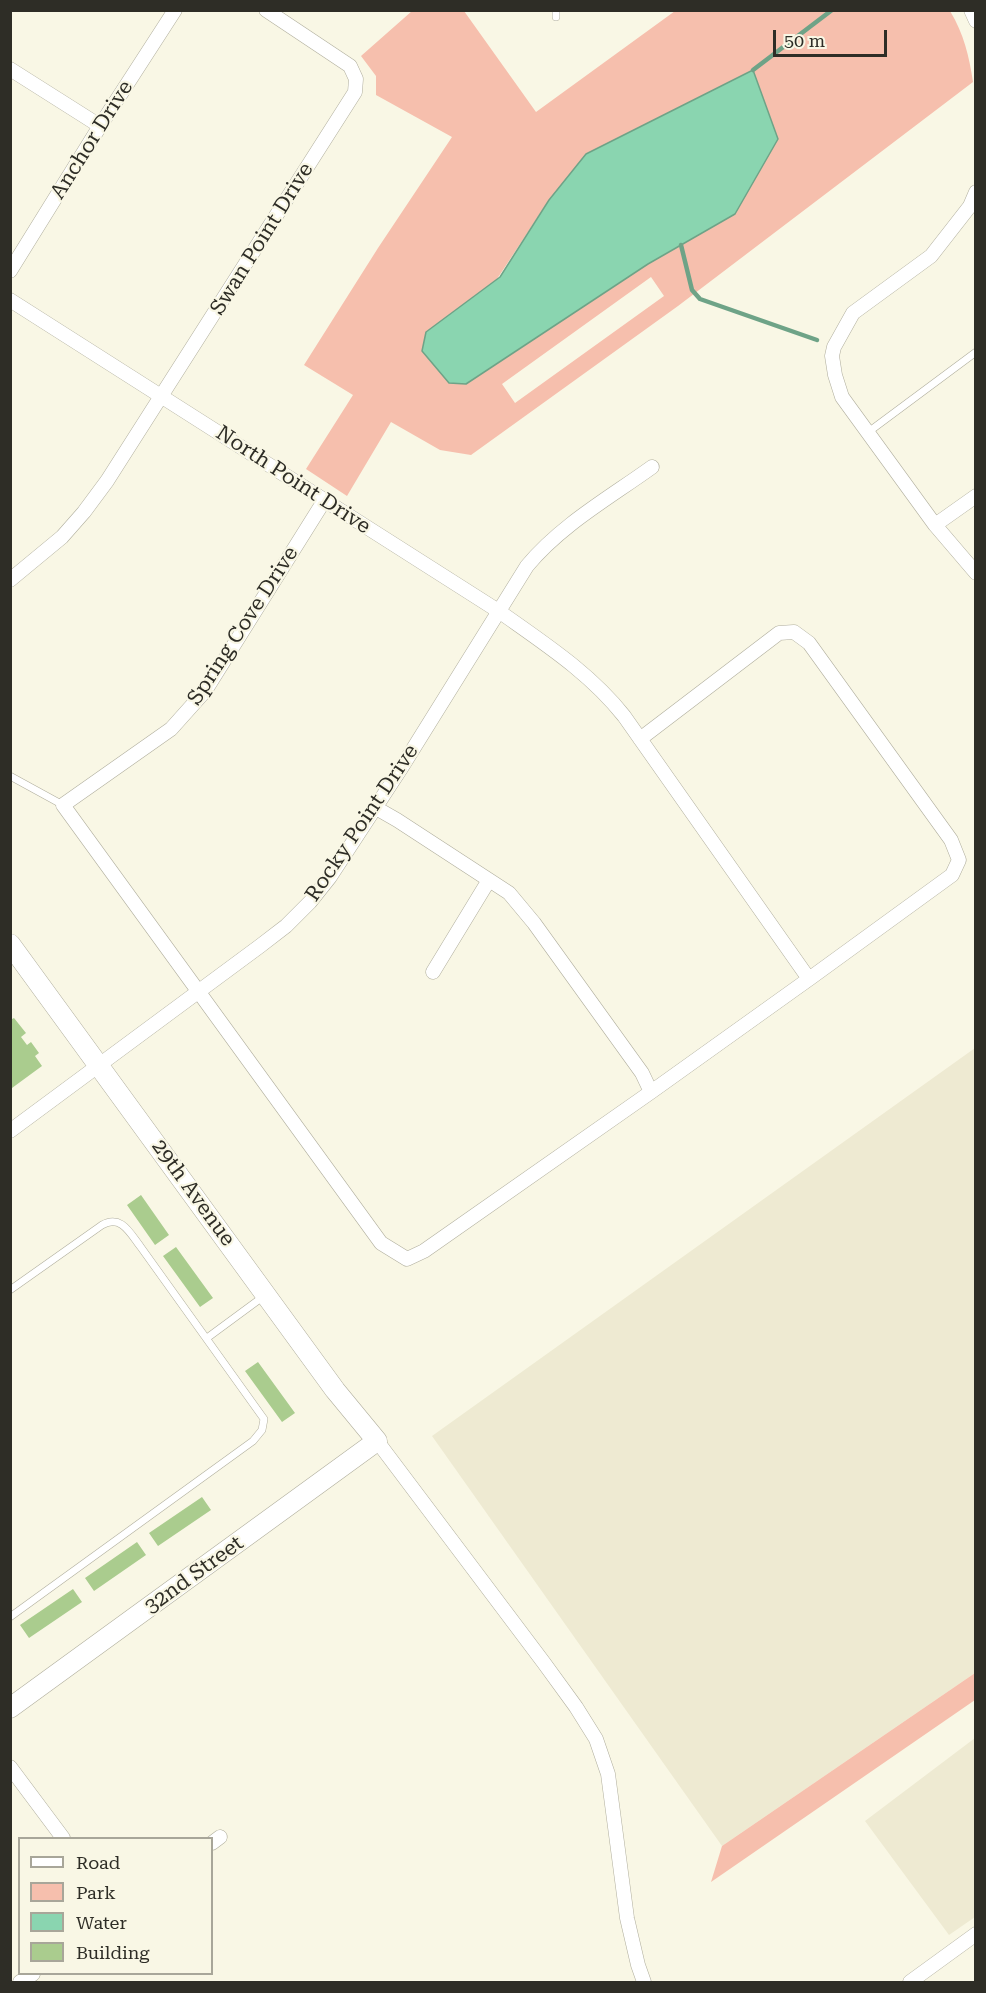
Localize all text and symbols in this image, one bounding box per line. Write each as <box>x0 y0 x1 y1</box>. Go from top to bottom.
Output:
scale bar <box>776 18 890 56</box>
text: 50 m <box>784 30 825 51</box>
street label: Anchor Drive <box>45 76 139 204</box>
street label: Swan Point Drive <box>205 158 319 320</box>
street label: North Point Drive <box>211 421 375 539</box>
street label: Spring Cove Drive <box>182 542 304 710</box>
street label: Rocky Point Drive <box>300 740 424 906</box>
street label: 29th Avenue <box>146 1135 240 1251</box>
street label: 32nd Street <box>140 1531 248 1619</box>
legend <box>18 1837 213 1975</box>
text: Road <box>76 1852 120 1873</box>
text: Park <box>76 1882 116 1903</box>
text: Water <box>76 1912 127 1933</box>
text: Building <box>76 1942 150 1963</box>

